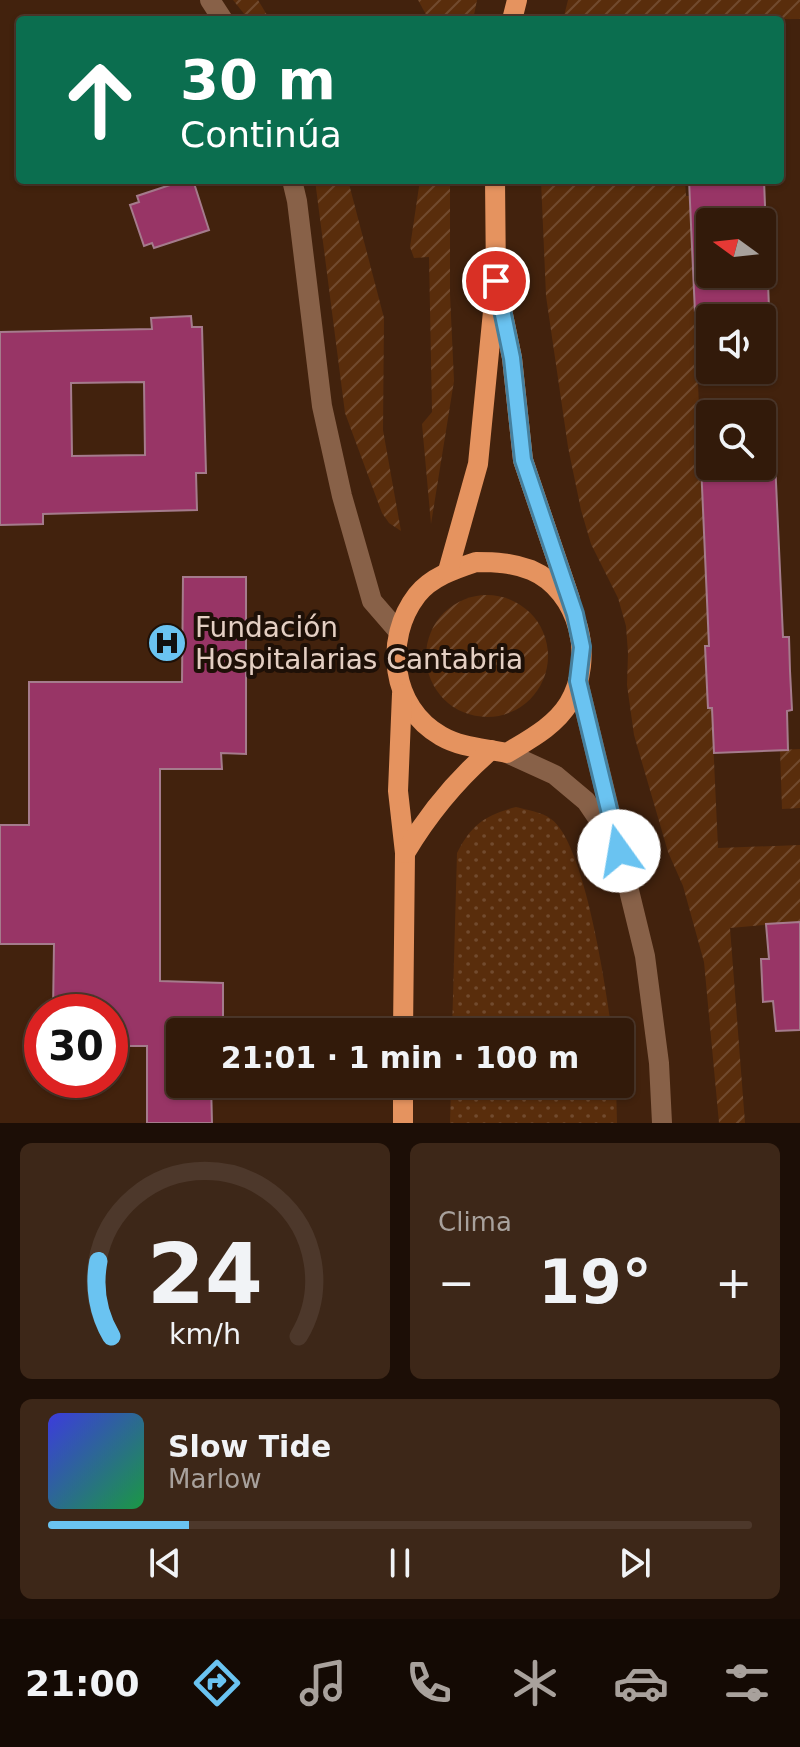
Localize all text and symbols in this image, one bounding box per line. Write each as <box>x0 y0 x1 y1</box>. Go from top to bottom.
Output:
text: 30 m <box>180 47 336 112</box>
icon: ahead <box>48 48 152 152</box>
text: Continúa <box>180 114 342 155</box>
north arrow <box>696 208 776 288</box>
map controls <box>696 208 776 480</box>
pin <box>462 247 530 315</box>
icon: arrive <box>474 259 518 303</box>
button: sound <box>696 304 776 384</box>
button: search <box>696 400 776 480</box>
place label: Fundación Hospitalarias Cantabria <box>195 611 523 676</box>
hospital icon: Fundación Hospitalarias Cantabria <box>146 622 188 664</box>
position arrow <box>577 809 661 893</box>
speed limit sign: 30 <box>24 994 128 1098</box>
text: 21:01 · 1 min · 100 m <box>221 1040 579 1075</box>
text: Clima <box>438 1207 512 1237</box>
text: 24 <box>147 1226 263 1323</box>
text: 19° <box>538 1247 652 1317</box>
text: − <box>438 1257 475 1308</box>
text: + <box>715 1257 752 1308</box>
text: km/h <box>169 1317 241 1351</box>
text: Slow Tide <box>168 1429 331 1464</box>
text: Marlow <box>168 1464 261 1494</box>
icon: previous <box>143 1541 187 1585</box>
icon: pause <box>378 1541 422 1585</box>
icon: next <box>613 1541 657 1585</box>
icon: directions <box>189 1655 245 1711</box>
icon: music <box>295 1655 351 1711</box>
icon: phone <box>401 1655 457 1711</box>
icon: climate <box>507 1655 563 1711</box>
icon: car <box>613 1655 669 1711</box>
icon: filters <box>719 1655 775 1711</box>
text: 21:00 <box>25 1663 140 1704</box>

